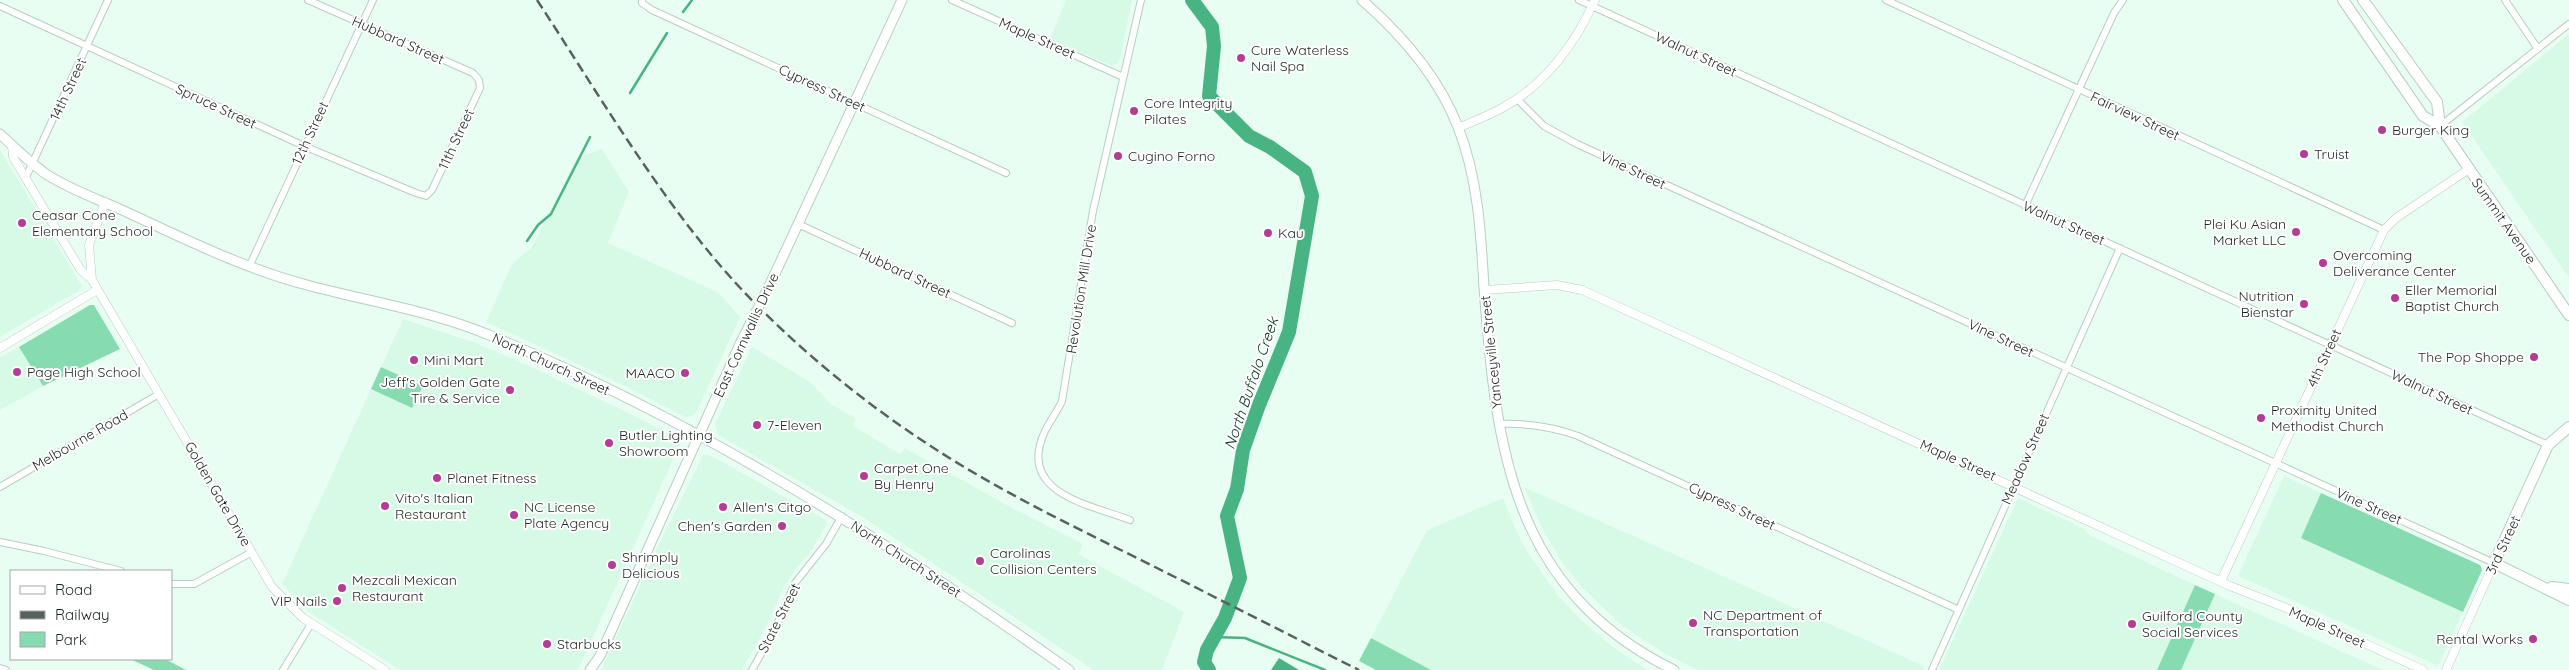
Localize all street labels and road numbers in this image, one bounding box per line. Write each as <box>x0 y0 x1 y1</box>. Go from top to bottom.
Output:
street label: Hubbard Street <box>349 12 447 68</box>
street label: Maple Street <box>996 13 1078 63</box>
street label: Walnut Street <box>1652 27 1740 81</box>
street label: 14th Street <box>46 55 90 123</box>
street label: Cypress Street <box>776 60 869 116</box>
street label: Spruce Street <box>173 79 259 133</box>
street label: Fairview Street <box>2088 88 2183 145</box>
street label: 12th Street <box>288 98 333 167</box>
street label: 11th Street <box>434 105 478 172</box>
street label: Vine Street <box>1597 147 1669 193</box>
street label: Summit Avenue <box>2468 175 2540 268</box>
street label: Walnut Street <box>2020 197 2108 249</box>
street label: Revolution Mill Drive <box>1062 223 1100 355</box>
street label: Hubbard Street <box>856 244 954 302</box>
street label: East Cornwallis Drive <box>709 270 783 400</box>
street label: Yanceyville Street <box>1476 294 1506 409</box>
street label: Vine Street <box>1965 315 2037 361</box>
street label: 4th Street <box>2303 326 2345 390</box>
street label: North Church Street <box>489 329 613 399</box>
street label: Walnut Street <box>2388 365 2476 419</box>
street label: Melbourne Road <box>29 405 131 475</box>
street label: Meadow Street <box>1997 411 2053 507</box>
street label: Maple Street <box>1917 435 1999 485</box>
street label: Golden Gate Drive <box>181 438 255 550</box>
street label: Cypress Street <box>1686 478 1779 534</box>
street label: Vine Street <box>2333 483 2405 529</box>
street label: 3rd Street <box>2482 512 2525 577</box>
street label: North Church Street <box>847 517 965 602</box>
street label: State Street <box>754 580 804 656</box>
street label: Maple Street <box>2286 602 2368 652</box>

